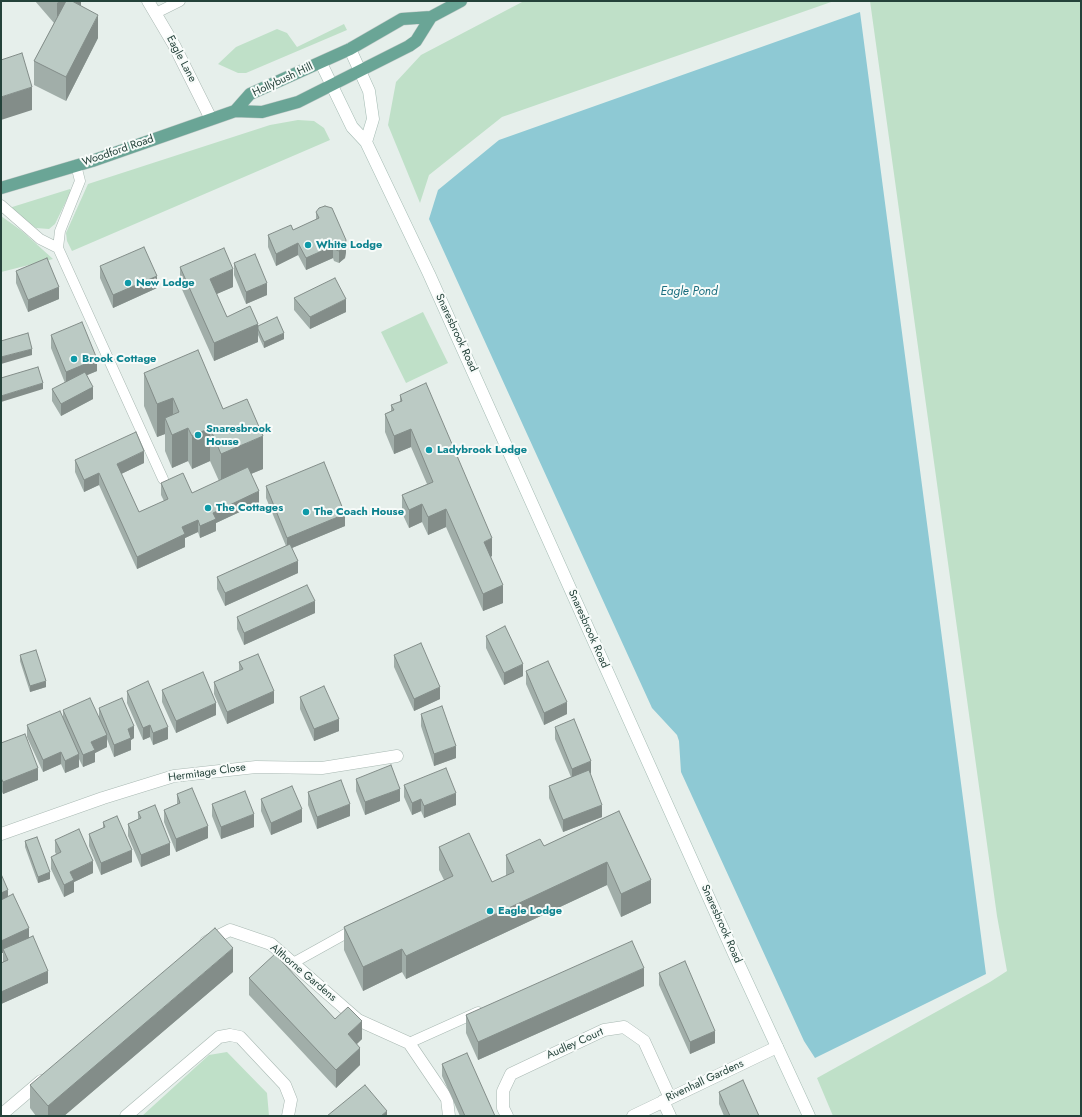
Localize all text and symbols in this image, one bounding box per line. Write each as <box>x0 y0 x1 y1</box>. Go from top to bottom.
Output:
street label: Eagle Lane <box>163 33 199 85</box>
street label: Hollybush Hill <box>251 60 315 100</box>
street label: Woodford Road <box>81 133 155 169</box>
place label: White Lodge <box>316 238 382 252</box>
marker: White Lodge <box>303 240 313 250</box>
place label: New Lodge <box>136 276 195 290</box>
marker: New Lodge <box>123 278 133 288</box>
water label: Eagle Pond <box>660 285 718 299</box>
street label: Snaresbrook Road <box>432 292 480 374</box>
place label: Brook Cottage <box>82 352 156 366</box>
marker: Brook Cottage <box>69 354 79 364</box>
place label: Snaresbrook House <box>206 422 271 448</box>
marker: Snaresbrook House <box>193 430 203 440</box>
place label: Ladybrook Lodge <box>437 443 527 457</box>
marker: Ladybrook Lodge <box>424 445 434 455</box>
place label: The Cottages <box>216 501 283 515</box>
marker: The Cottages <box>203 503 213 513</box>
place label: The Coach House <box>314 505 404 519</box>
marker: The Coach House <box>301 507 311 517</box>
street label: Snaresbrook Road <box>565 588 611 670</box>
street label: Hermitage Close <box>167 761 247 785</box>
street label: Snaresbrook Road <box>698 883 744 965</box>
place label: Eagle Lodge <box>498 904 562 918</box>
marker: Eagle Lodge <box>485 906 495 916</box>
street label: Althorne Gardens <box>267 941 339 1005</box>
street label: Audley Court <box>544 1026 606 1062</box>
street label: Rivenhall Gardens <box>664 1057 746 1105</box>

